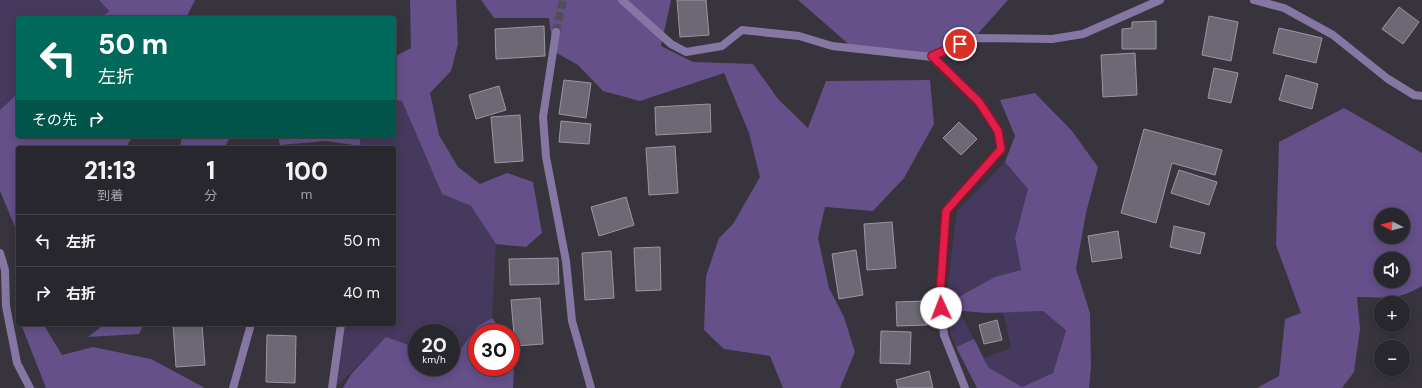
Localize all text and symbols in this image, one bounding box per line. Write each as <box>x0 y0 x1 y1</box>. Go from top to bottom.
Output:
text: 50 m <box>98 26 168 63</box>
pin <box>943 27 977 61</box>
icon: left <box>32 32 84 84</box>
icon: arrive <box>949 33 971 55</box>
text: 左折 <box>98 65 134 89</box>
icon: right <box>85 108 107 130</box>
text: その先 <box>32 110 77 130</box>
text: 21:13 <box>84 155 136 186</box>
text: 1 <box>206 155 215 186</box>
text: 100 <box>285 156 328 187</box>
text: m <box>301 186 312 203</box>
text: 到着 <box>97 187 123 204</box>
text: 分 <box>204 187 217 204</box>
north arrow <box>1374 208 1410 244</box>
map controls <box>1374 208 1410 376</box>
icon: left <box>32 230 54 252</box>
text: 50 m <box>343 231 380 251</box>
text: 左折 <box>66 232 96 252</box>
button: sound <box>1374 252 1410 288</box>
icon: right <box>32 282 54 304</box>
text: 40 m <box>343 283 380 303</box>
text: 右折 <box>66 284 96 304</box>
position arrow <box>920 287 962 329</box>
button: + <box>1374 296 1410 332</box>
speed limit sign: 30 <box>468 324 520 376</box>
text: 20 <box>421 332 447 358</box>
button: − <box>1374 340 1410 376</box>
text: km/h <box>422 353 446 366</box>

